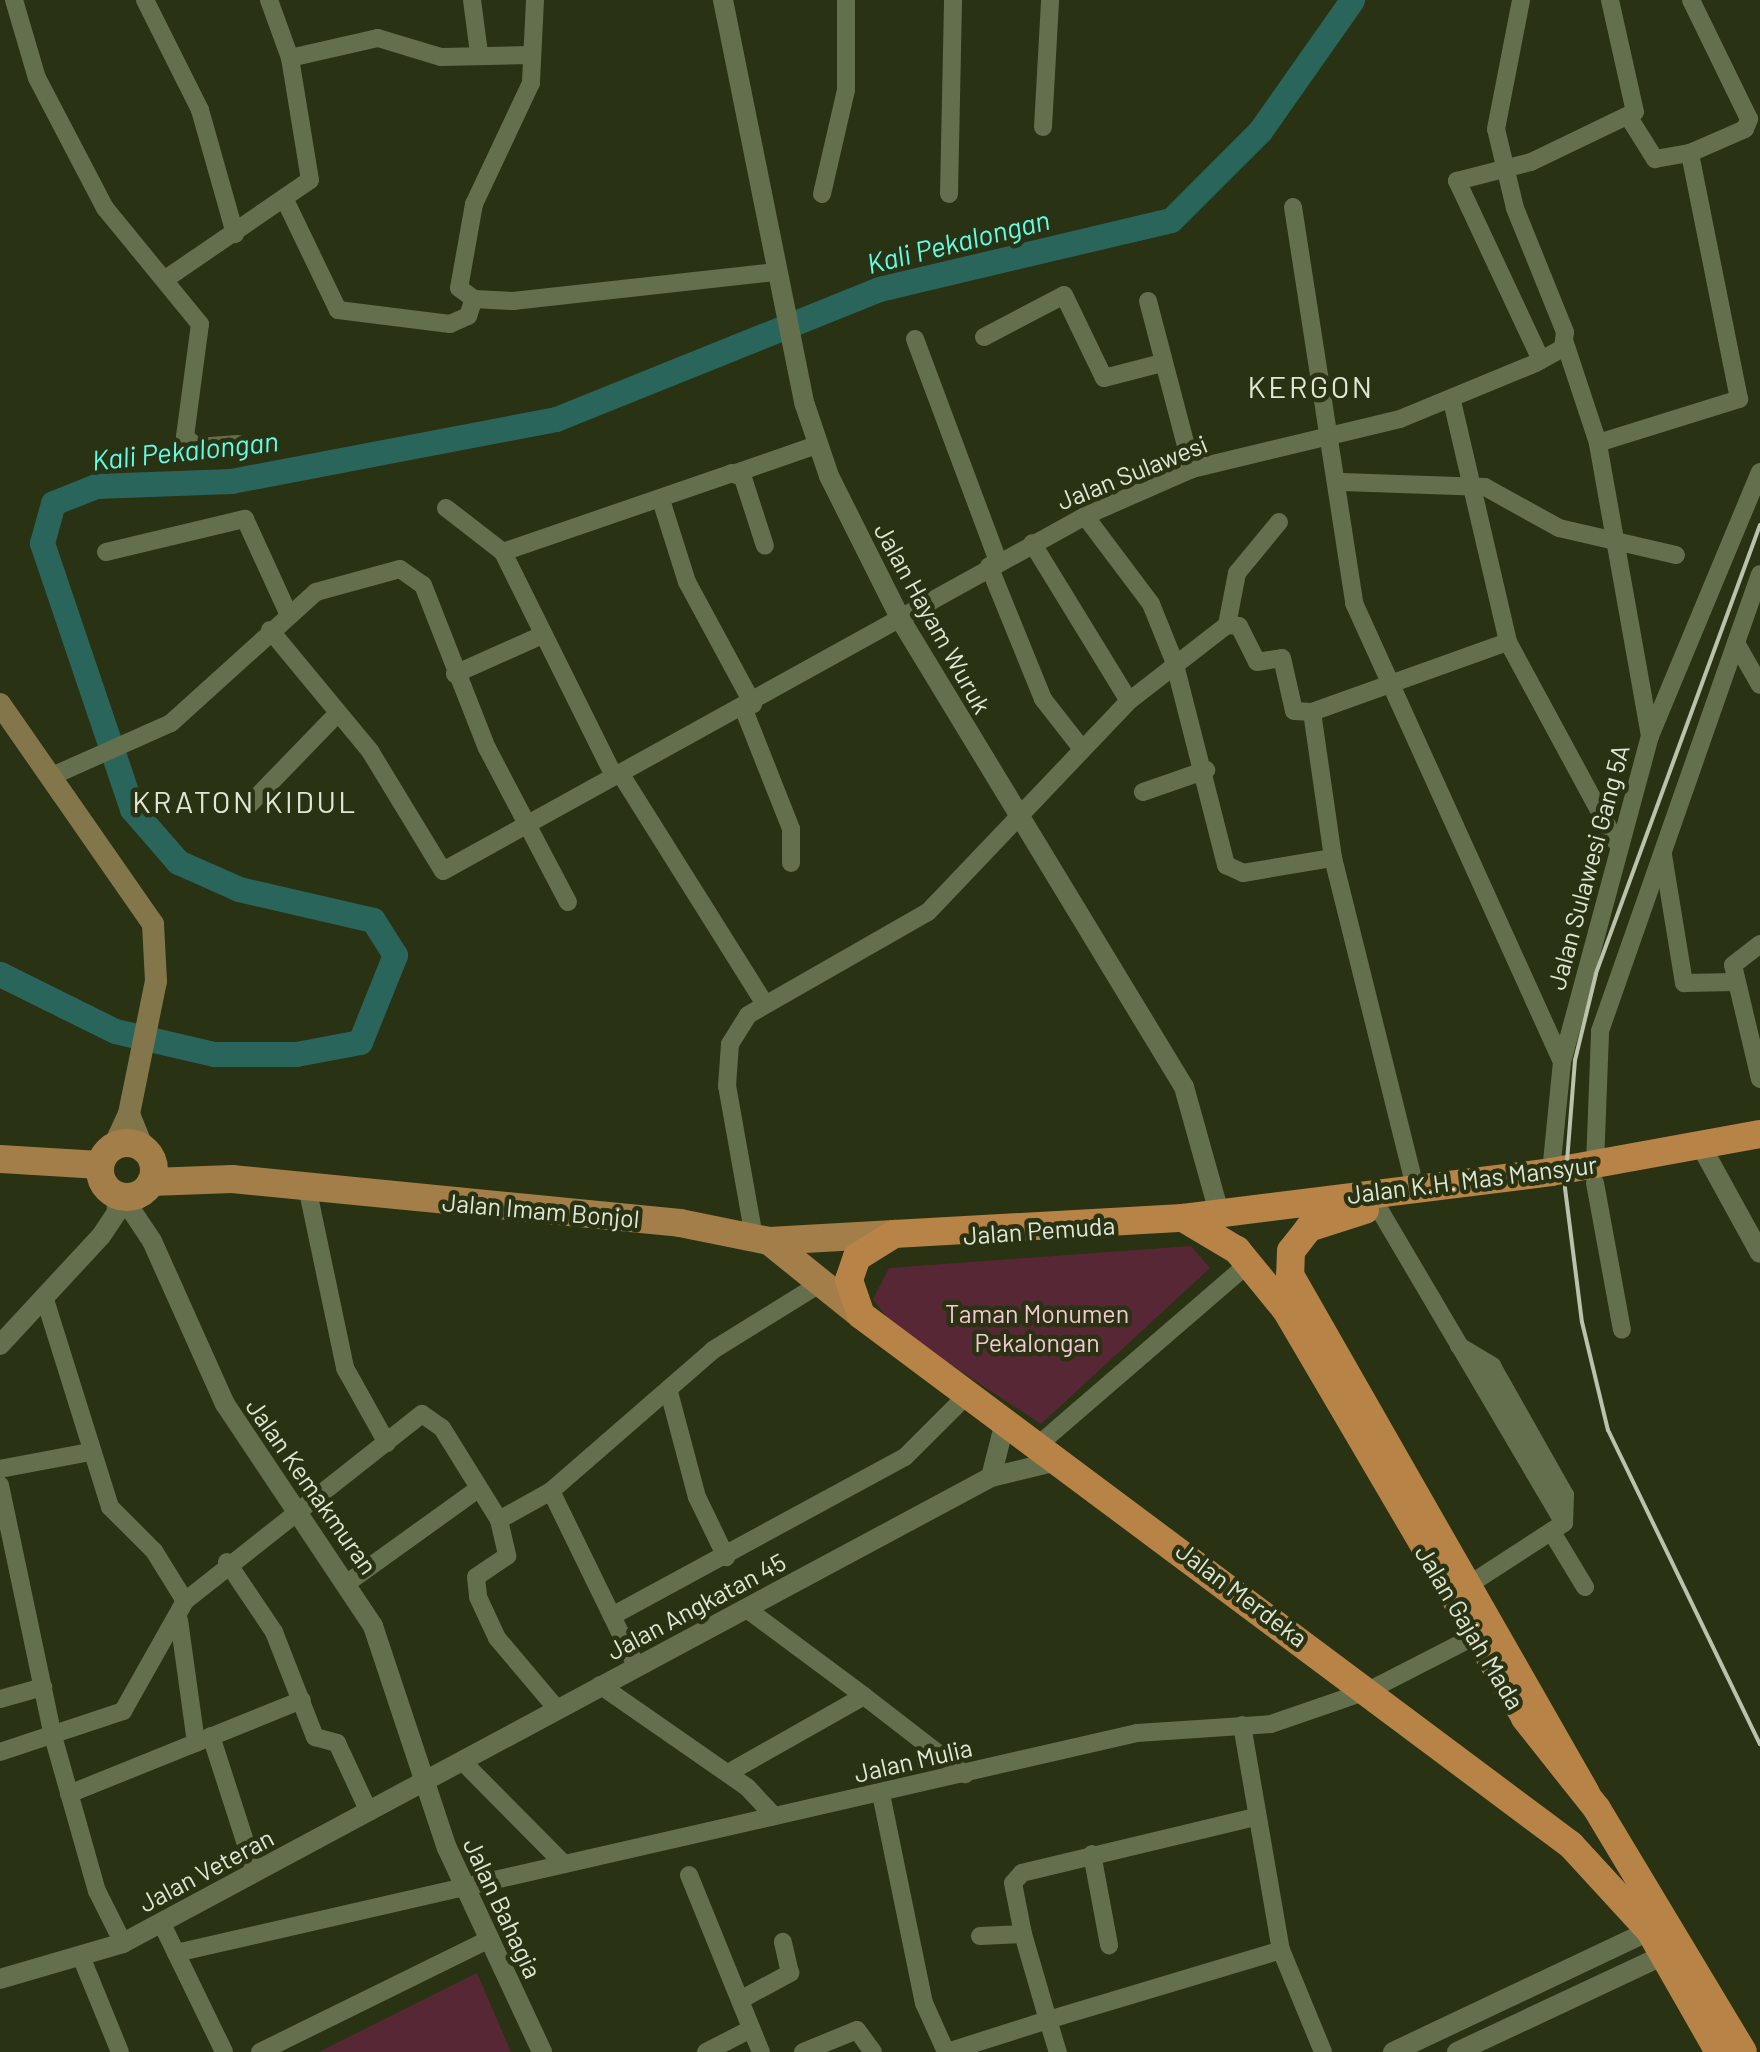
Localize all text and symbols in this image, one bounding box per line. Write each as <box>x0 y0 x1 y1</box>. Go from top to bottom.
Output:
water label: Kali Pekalongan <box>863 202 1053 280</box>
district label: KERGON <box>1247 368 1375 404</box>
water label: Kali Pekalongan <box>90 423 280 477</box>
street label: Jalan Sulawesi <box>1052 428 1212 516</box>
street label: Jalan Hayam Wuruk <box>868 518 998 718</box>
street label: Jalan Sulawesi Gang 5A <box>1541 741 1635 993</box>
district label: KRATON KIDUL <box>132 783 358 819</box>
street label: Jalan K.H. Mas Mansyur <box>1345 1149 1599 1209</box>
street label: Jalan Imam Bonjol <box>441 1186 641 1234</box>
street label: Jalan Pemuda <box>962 1210 1116 1250</box>
park label: Taman Monumen Pekalongan <box>945 1299 1129 1358</box>
street label: Jalan Kemakmuran <box>240 1392 384 1580</box>
street label: Jalan Merdeka <box>1171 1535 1313 1653</box>
street label: Jalan Gajah Mada <box>1409 1539 1531 1715</box>
street label: Jalan Angkatan 45 <box>601 1546 791 1666</box>
street label: Jalan Mulia <box>851 1732 975 1788</box>
street label: Jalan Veteran <box>134 1822 278 1918</box>
street label: Jalan Bahagia <box>457 1833 549 1983</box>

